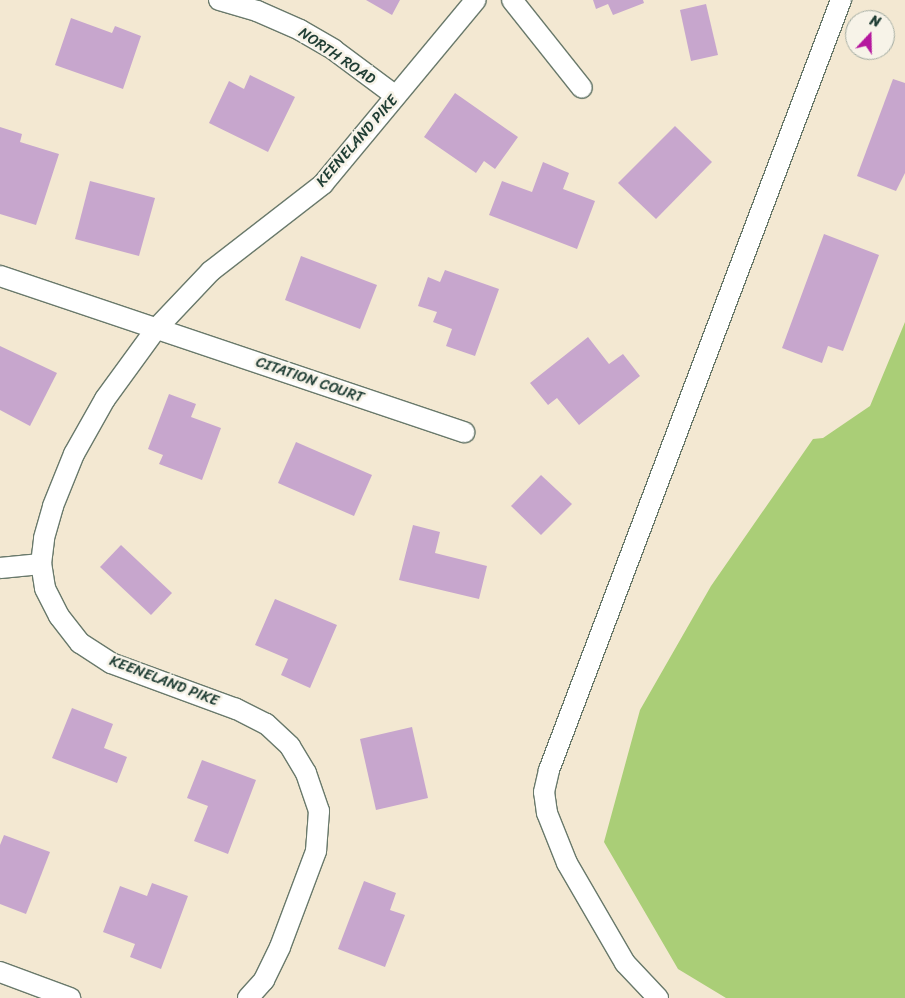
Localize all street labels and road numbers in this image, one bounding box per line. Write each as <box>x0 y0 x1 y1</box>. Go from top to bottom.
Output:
street label: NORTH ROAD <box>295 24 379 88</box>
street label: KEENELAND PIKE <box>312 91 402 191</box>
street label: CITATION COURT <box>254 353 366 407</box>
street label: KEENELAND PIKE <box>106 652 222 710</box>

